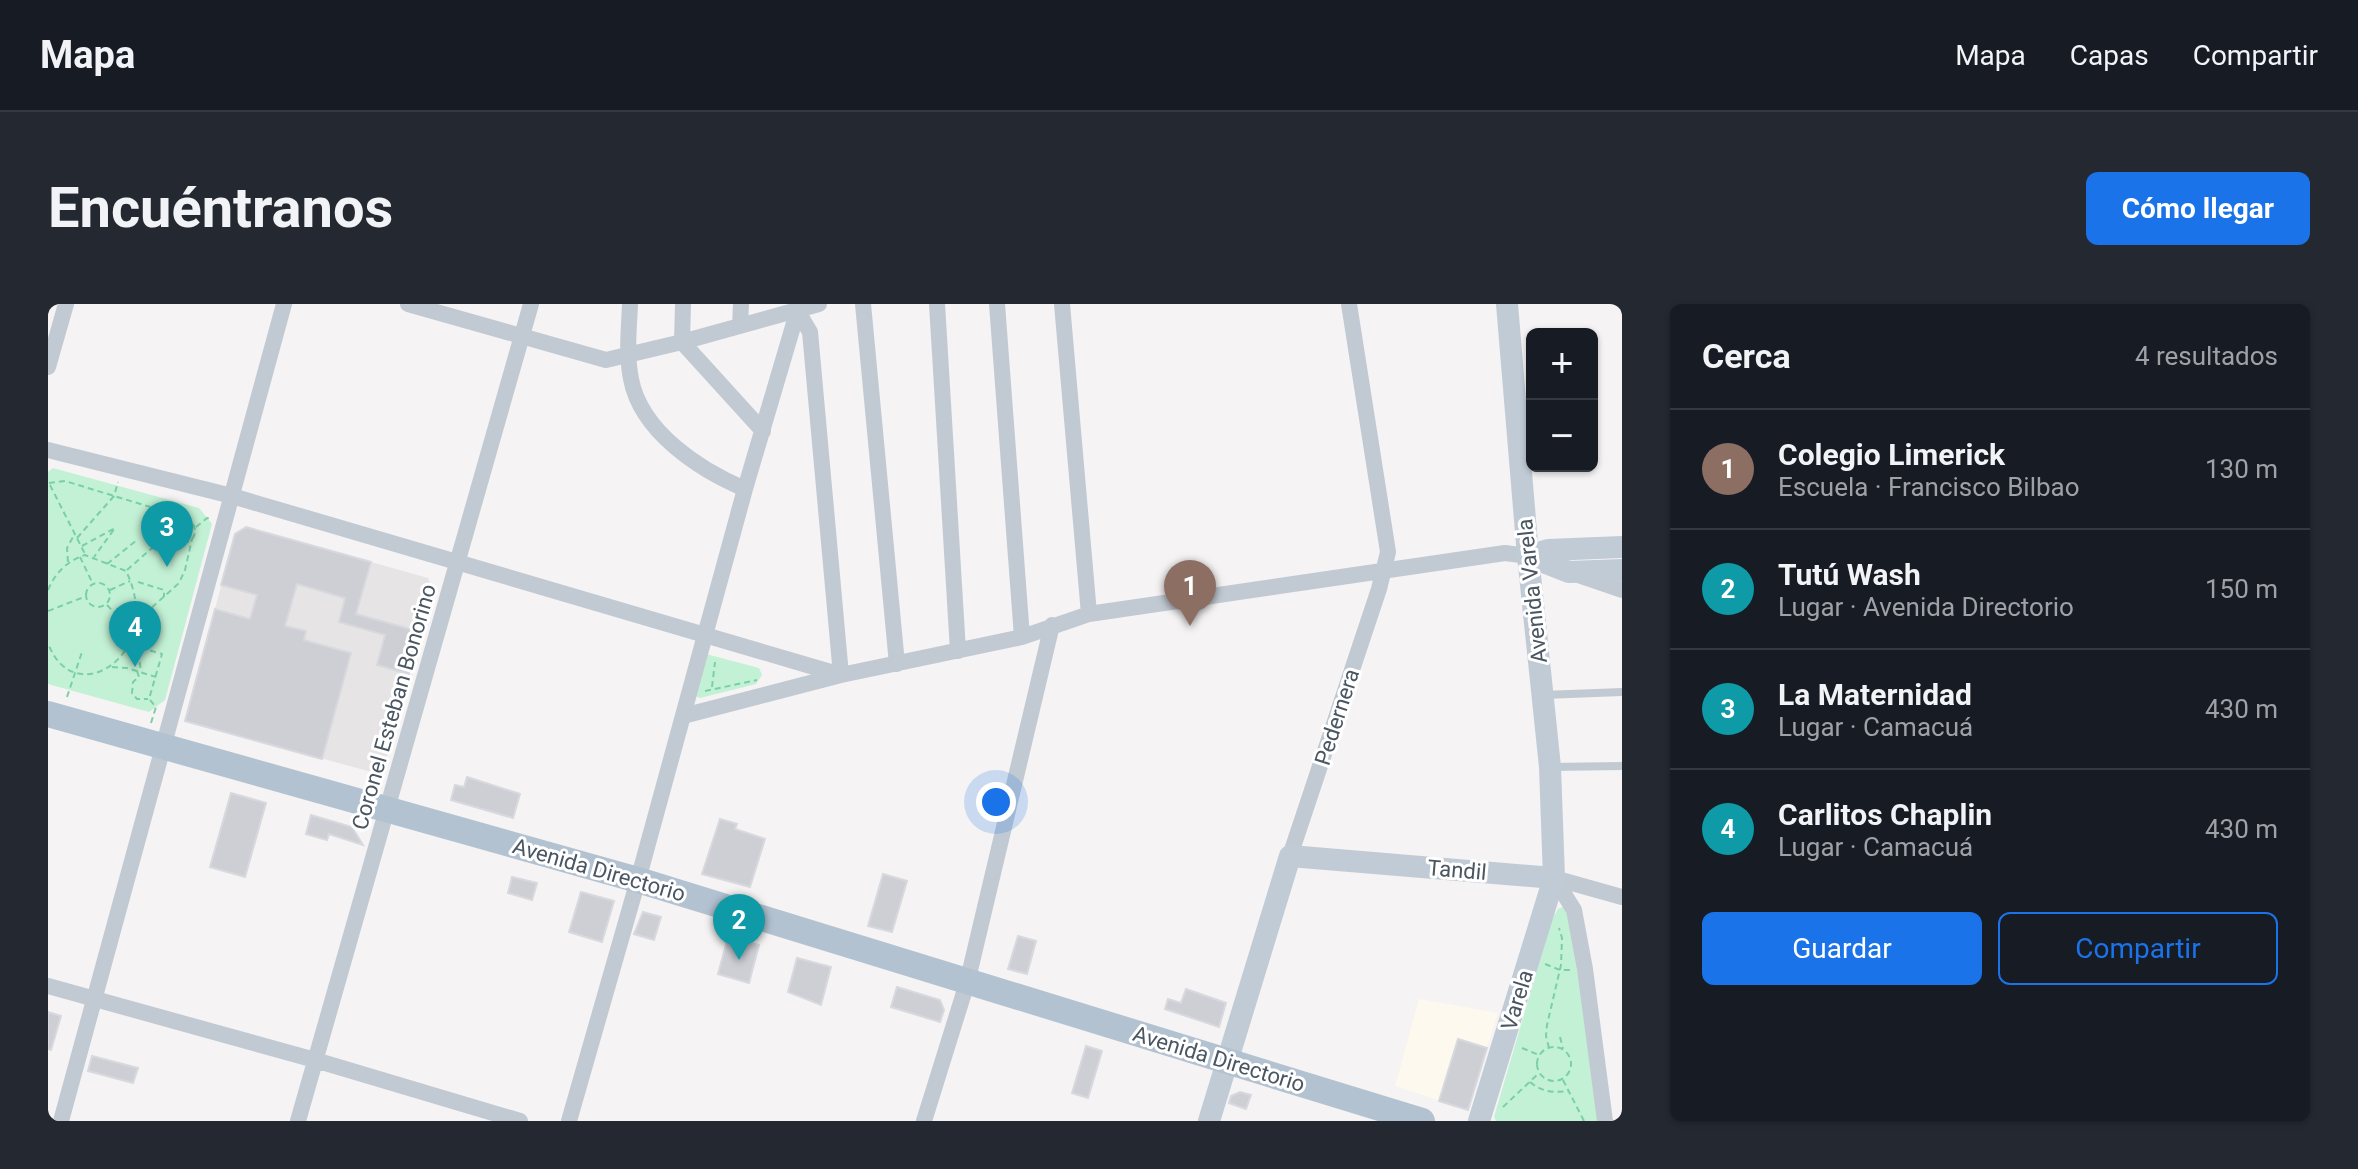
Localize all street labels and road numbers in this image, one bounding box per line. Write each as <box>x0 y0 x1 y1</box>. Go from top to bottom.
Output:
street label: Avenida Varela <box>1512 518 1552 664</box>
street label: Coronel Esteban Bonorino <box>347 581 441 833</box>
street label: Pedernera <box>1310 666 1364 768</box>
street label: Avenida Directorio <box>510 833 688 907</box>
street label: Tandil <box>1426 855 1488 885</box>
street label: Varela <box>1496 967 1538 1033</box>
street label: Avenida Directorio <box>1130 1021 1308 1097</box>

